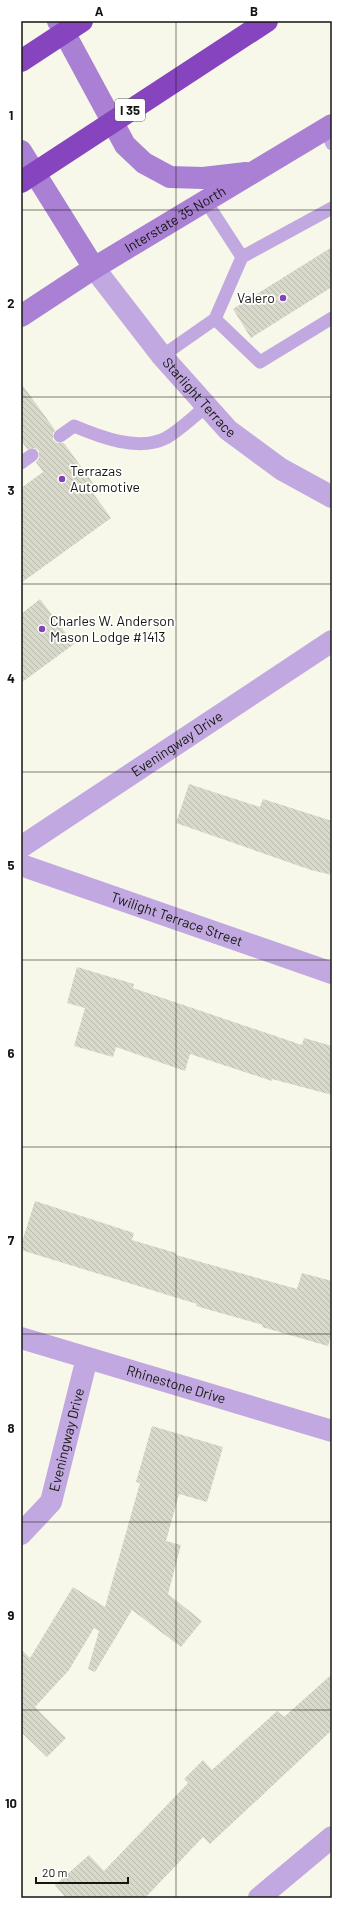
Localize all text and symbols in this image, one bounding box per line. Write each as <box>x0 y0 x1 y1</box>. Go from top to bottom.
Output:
text: A <box>95 3 104 19</box>
text: B <box>250 3 258 19</box>
road number: I 35 <box>115 99 145 121</box>
text: 1 <box>9 107 13 123</box>
street label: Interstate 35 North <box>121 182 229 256</box>
place label: Valero <box>237 289 275 306</box>
marker: Valero <box>278 293 288 303</box>
text: 2 <box>7 295 15 311</box>
street label: Starlight Terrace <box>159 354 239 441</box>
place label: Terrazas Automotive <box>70 462 140 495</box>
marker: Terrazas Automotive <box>57 474 67 484</box>
text: 3 <box>7 482 15 498</box>
place label: Charles W. Anderson Mason Lodge #1413 <box>50 612 175 645</box>
marker: Charles W. Anderson Mason Lodge #1413 <box>37 624 47 634</box>
text: 4 <box>7 670 15 686</box>
street label: Eveningway Drive <box>128 707 226 780</box>
text: 5 <box>7 857 15 873</box>
street label: Twilight Terrace Street <box>109 888 245 949</box>
text: 6 <box>8 1045 15 1061</box>
text: 7 <box>8 1232 15 1248</box>
street label: Rhinestone Drive <box>125 1361 228 1407</box>
street label: Eveningway Drive <box>45 1386 87 1493</box>
text: 8 <box>7 1420 15 1436</box>
text: 9 <box>8 1607 15 1623</box>
text: 10 <box>5 1795 17 1811</box>
scale bar <box>36 1859 128 1885</box>
text: 20 m <box>42 1865 68 1879</box>

